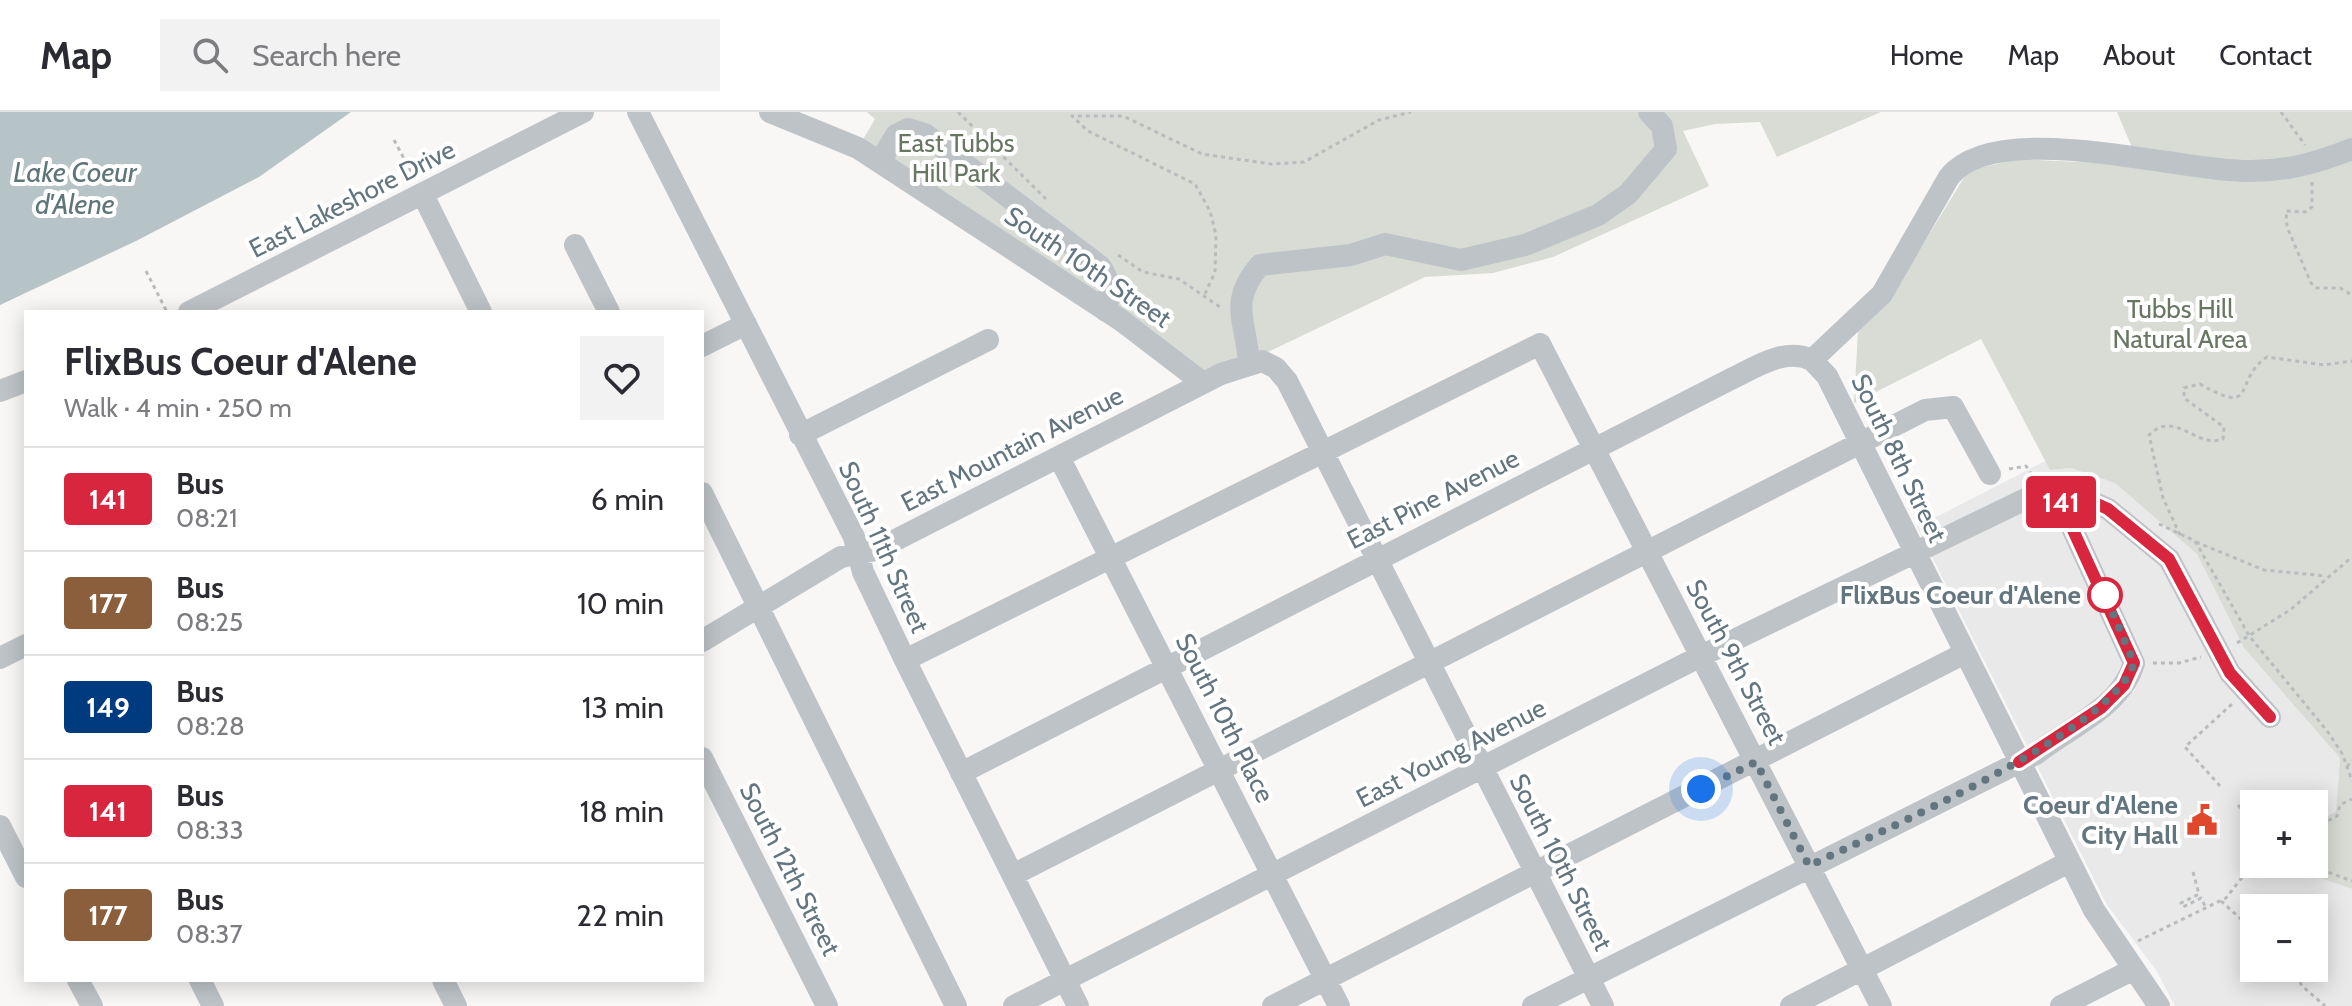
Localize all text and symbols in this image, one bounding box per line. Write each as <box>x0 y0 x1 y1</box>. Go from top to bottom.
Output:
search box <box>160 19 720 91</box>
text: Map <box>40 32 112 79</box>
icon: search <box>188 33 232 77</box>
text: Search here <box>252 37 401 74</box>
text: Home <box>1890 38 1963 72</box>
text: Map <box>2007 38 2059 72</box>
text: About <box>2103 38 2175 72</box>
text: Contact <box>2219 38 2312 72</box>
park label: East Tubbs Hill Park <box>897 127 1015 189</box>
street label: East Lakeshore Drive <box>244 133 460 265</box>
water label: Lake Coeur d'Alene <box>13 155 138 221</box>
street label: South 10th Street <box>999 200 1178 335</box>
park label: Tubbs Hill Natural Area <box>2113 293 2248 355</box>
button: heart <box>580 336 664 420</box>
text: FlixBus Coeur d'Alene <box>64 338 417 385</box>
street label: South 8th Street <box>1844 369 1954 548</box>
street label: East Mountain Avenue <box>896 379 1128 519</box>
text: Walk · 4 min · 250 m <box>64 392 292 424</box>
street label: East Pine Avenue <box>1342 442 1524 556</box>
street label: South 11th Street <box>832 456 936 638</box>
text: Bus <box>176 465 224 502</box>
line badge: 141 <box>2015 476 2107 528</box>
text: 6 min <box>591 481 664 518</box>
text: 141 <box>89 482 127 516</box>
text: 141 <box>2042 485 2080 519</box>
text: 08:21 <box>176 502 237 534</box>
text: Bus <box>176 569 224 606</box>
street label: South 9th Street <box>1679 574 1793 750</box>
marker: FlixBus Coeur d'Alene <box>2088 578 2122 612</box>
place label: FlixBus Coeur d'Alene <box>1840 579 2081 611</box>
text: 10 min <box>577 585 664 622</box>
text: 177 <box>89 586 127 620</box>
text: 08:25 <box>176 606 243 638</box>
street label: South 10th Place <box>1169 628 1281 808</box>
text: Bus <box>176 673 224 710</box>
text: 13 min <box>582 689 664 726</box>
text: 149 <box>86 690 130 724</box>
street label: East Young Avenue <box>1351 691 1551 815</box>
text: 08:28 <box>176 710 245 742</box>
street label: South 10th Street <box>1503 768 1619 956</box>
your location <box>1681 769 1721 809</box>
text: Bus <box>176 777 224 814</box>
street label: South 12th Street <box>733 777 847 961</box>
place label: Coeur d'Alene City Hall <box>2023 789 2178 851</box>
map controls <box>2240 790 2328 982</box>
button: + <box>2240 790 2328 878</box>
text: 18 min <box>580 793 664 830</box>
text: 141 <box>89 794 127 828</box>
public building icon: Coeur d'Alene City Hall <box>2185 803 2219 837</box>
text: 08:33 <box>176 814 243 846</box>
text: Bus <box>176 881 224 918</box>
button: − <box>2240 894 2328 982</box>
text: 22 min <box>576 897 664 934</box>
text: 177 <box>89 898 127 932</box>
text: 08:37 <box>176 918 242 950</box>

